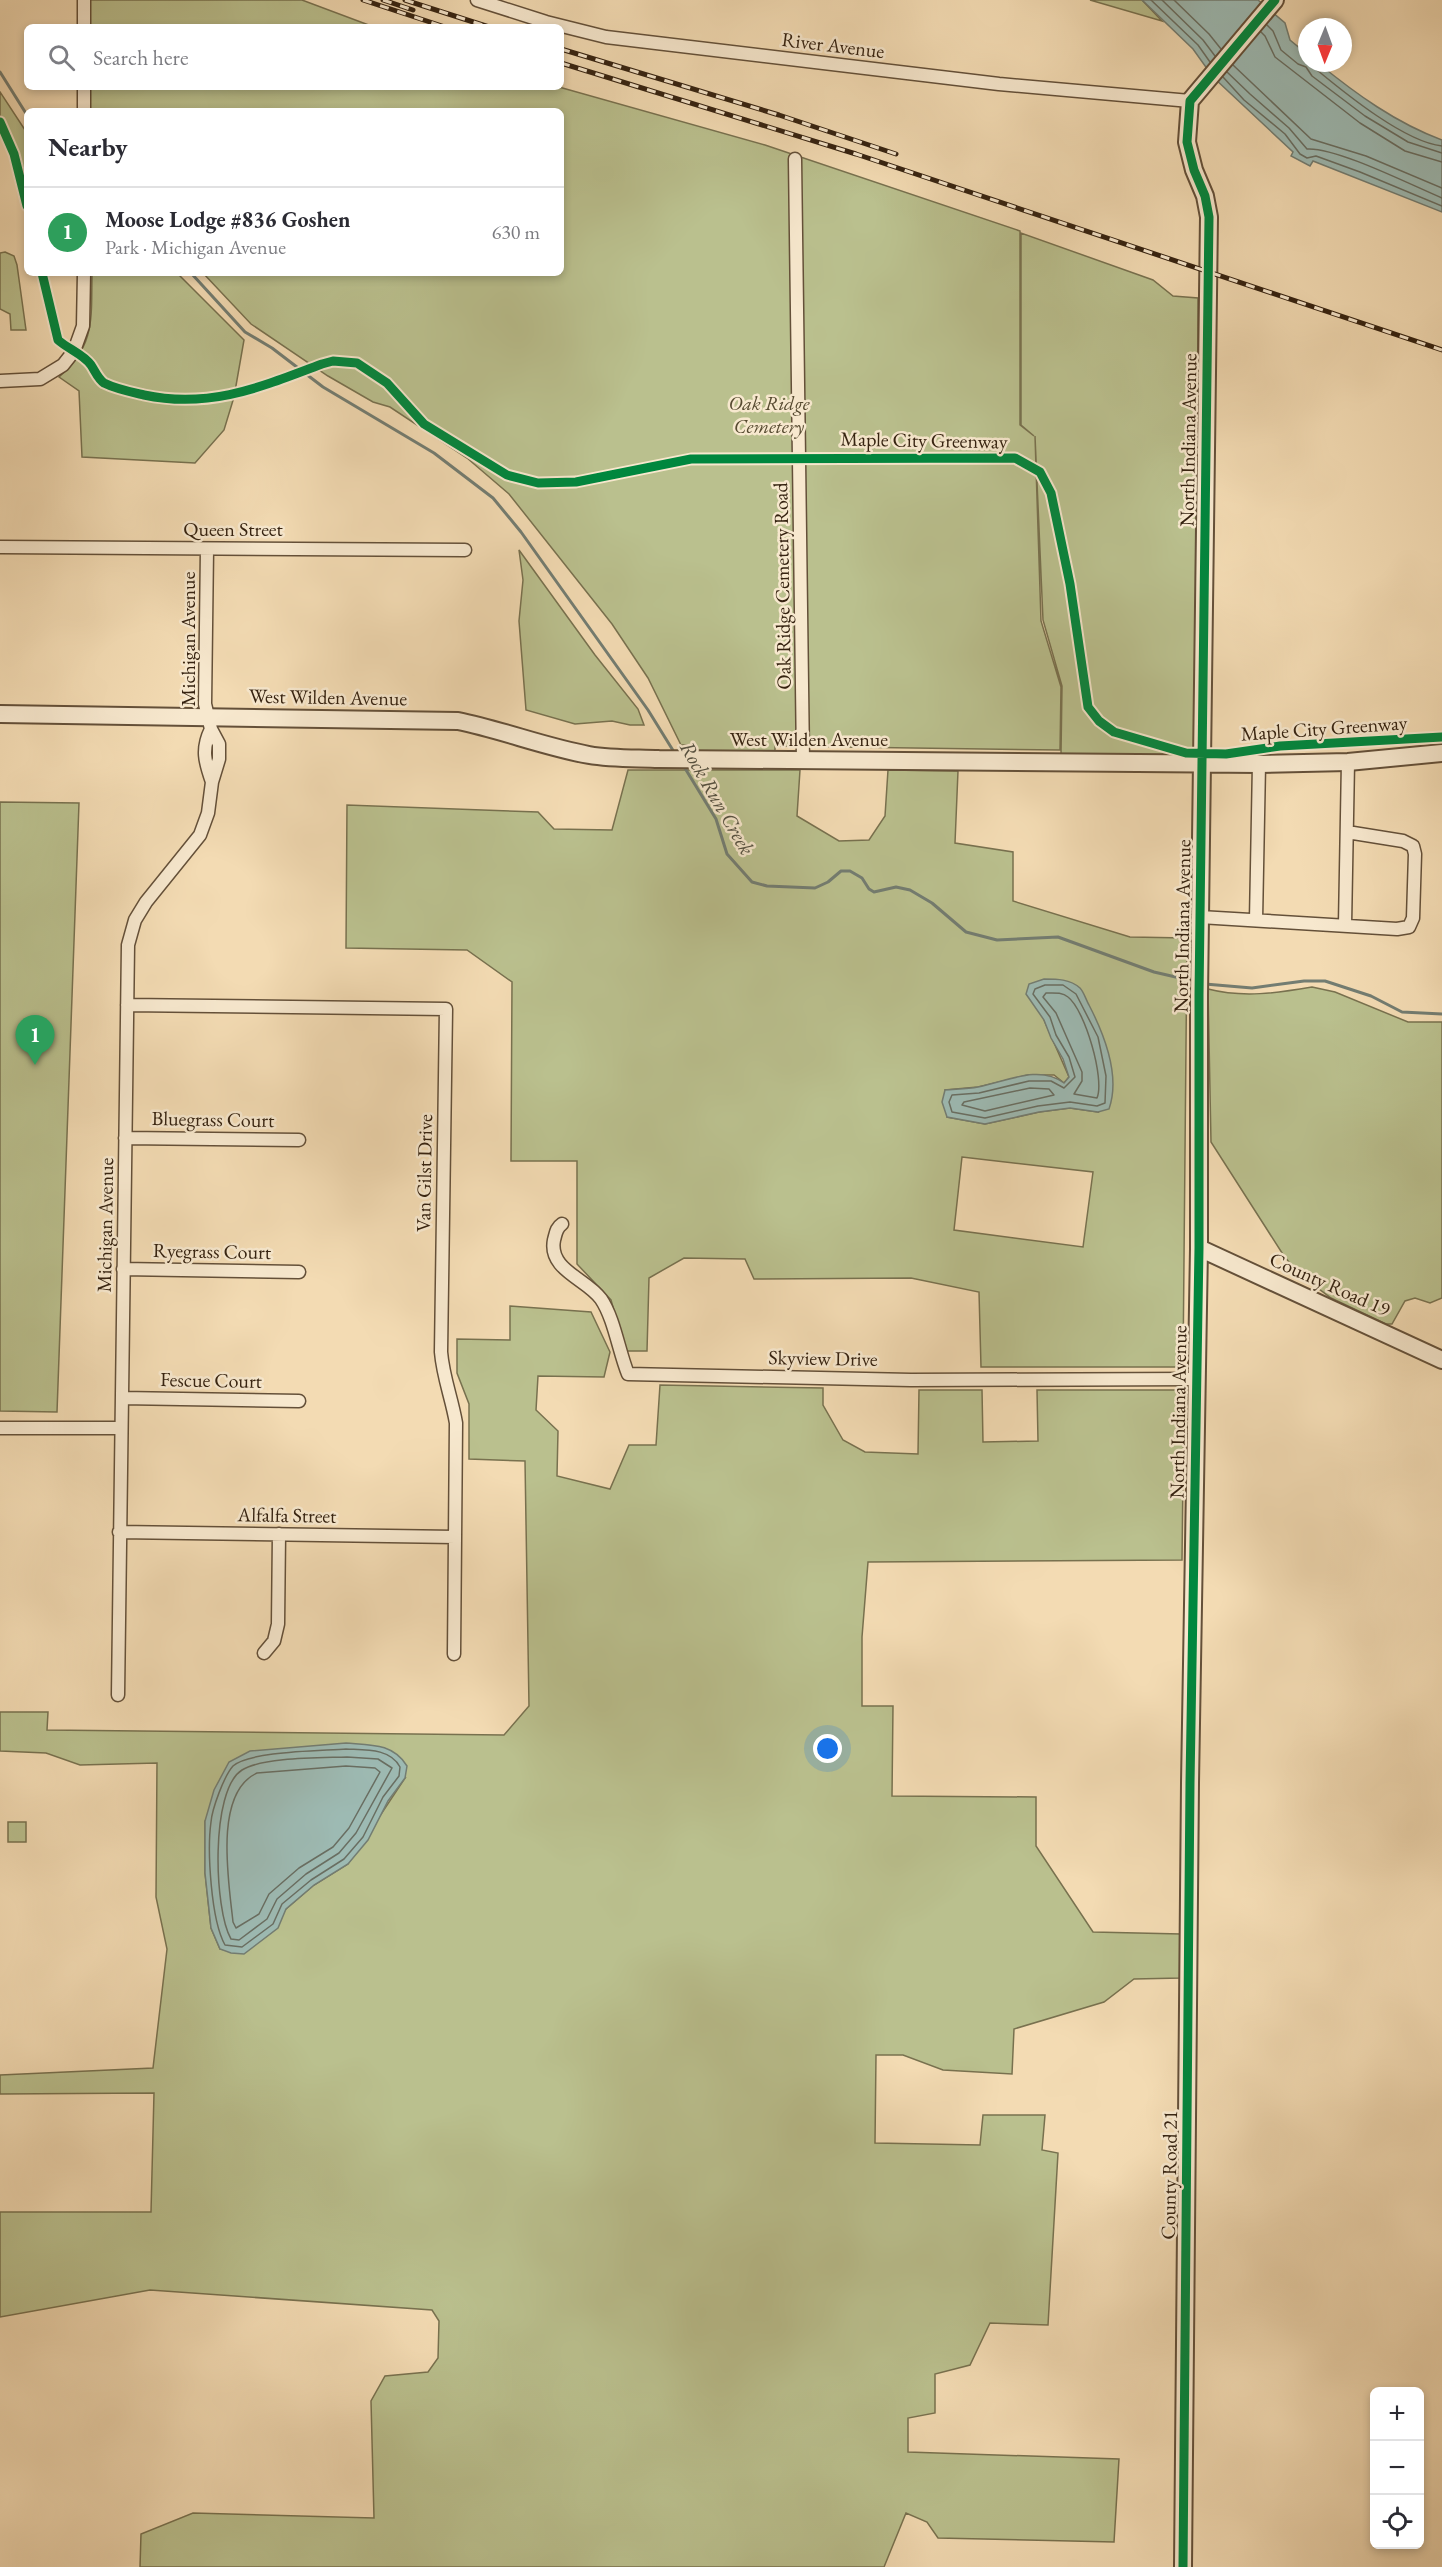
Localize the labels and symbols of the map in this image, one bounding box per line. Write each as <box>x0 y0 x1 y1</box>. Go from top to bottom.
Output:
north arrow <box>1298 18 1352 72</box>
street label: River Avenue <box>780 26 886 64</box>
street label: North Indiana Avenue <box>1173 353 1203 527</box>
park label: Oak Ridge Cemetery <box>728 390 810 439</box>
street label: Maple City Greenway <box>840 426 1008 454</box>
street label: Oak Ridge Cemetery Road <box>767 481 797 690</box>
street label: Queen Street <box>183 516 284 542</box>
street label: Michigan Avenue <box>175 571 201 706</box>
street label: West Wilden Avenue <box>249 683 408 711</box>
street label: Maple City Greenway <box>1240 709 1408 747</box>
street label: West Wilden Avenue <box>730 726 888 752</box>
water label: Rock Run Creek <box>674 736 761 860</box>
street label: North Indiana Avenue <box>1167 839 1197 1013</box>
pin: 1 <box>15 1016 54 1065</box>
street label: Bluegrass Court <box>151 1105 275 1133</box>
street label: Van Gilst Drive <box>410 1114 438 1232</box>
street label: Michigan Avenue <box>91 1157 119 1293</box>
street label: Ryegrass Court <box>153 1237 272 1265</box>
street label: County Road 19 <box>1266 1246 1395 1322</box>
street label: North Indiana Avenue <box>1163 1325 1193 1499</box>
street label: Skyview Drive <box>768 1344 878 1372</box>
street label: Fescue Court <box>160 1366 263 1394</box>
street label: Alfalfa Street <box>236 1501 337 1529</box>
your location <box>813 1734 842 1763</box>
street label: County Road 21 <box>1155 2110 1183 2240</box>

